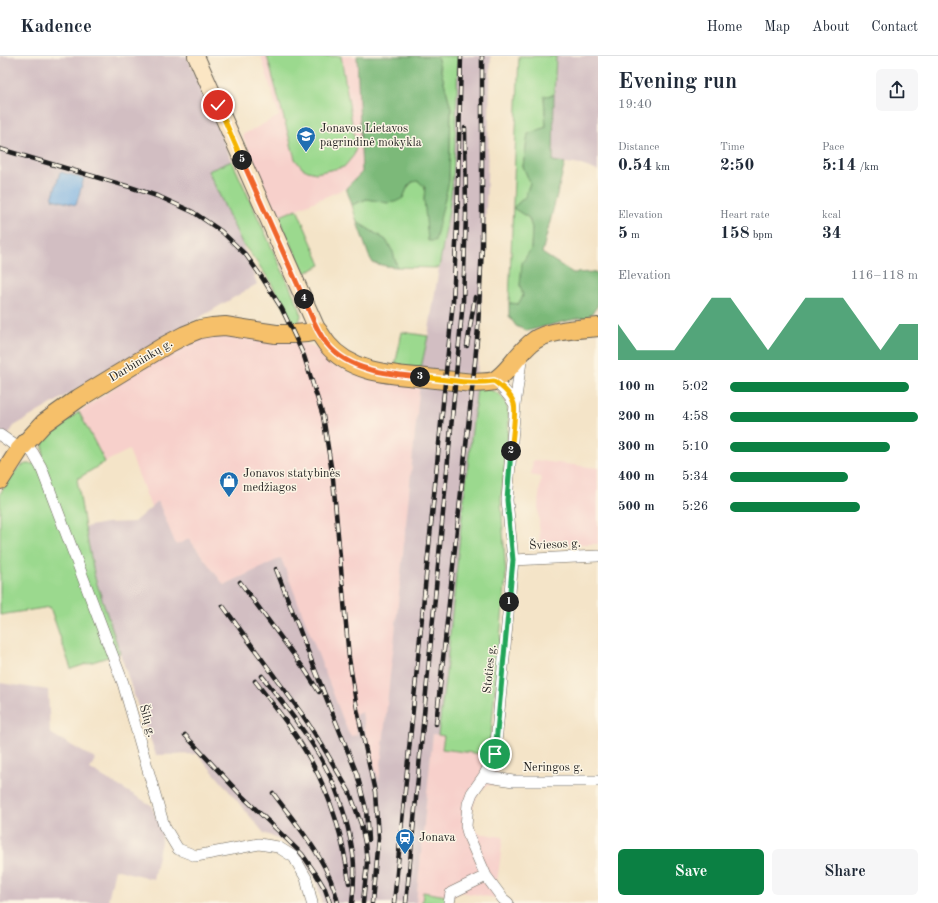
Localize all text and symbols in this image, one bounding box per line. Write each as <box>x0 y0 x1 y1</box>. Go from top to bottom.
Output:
text: Kadence <box>20 18 92 37</box>
text: Home <box>707 20 742 34</box>
text: Map <box>764 20 790 34</box>
text: About <box>812 20 849 34</box>
text: Contact <box>871 20 918 34</box>
button: share <box>876 69 918 111</box>
text: Evening run <box>618 71 737 93</box>
pin <box>201 88 235 122</box>
icon: check <box>207 94 229 116</box>
text: 19:40 <box>618 98 652 111</box>
place label: Jonavos Lietavos pagrindinė mokykla <box>320 123 422 149</box>
school or university icon: Jonavos Lietavos pagrindinė mokykla <box>295 125 317 153</box>
text: Distance <box>618 142 659 153</box>
text: Time <box>720 142 745 153</box>
text: Pace <box>822 142 844 153</box>
pin: 5 <box>232 150 252 170</box>
text: 5 <box>239 154 245 165</box>
text: 0.54 <box>618 157 652 174</box>
text: 2:50 <box>720 157 754 174</box>
text: 5:14 <box>822 157 856 174</box>
text: km <box>652 162 670 173</box>
text: /km <box>856 162 879 173</box>
text: Elevation <box>618 210 663 221</box>
text: Heart rate <box>720 210 769 221</box>
text: kcal <box>822 210 841 221</box>
text: 5 <box>618 225 628 242</box>
text: 158 <box>720 225 750 242</box>
text: 34 <box>822 225 842 242</box>
text: m <box>628 230 640 241</box>
text: bpm <box>750 230 773 241</box>
text: Elevation <box>618 269 671 282</box>
text: 116–118 m <box>851 269 918 282</box>
pin: 4 <box>294 289 314 309</box>
text: 4 <box>301 293 307 304</box>
street label: Darbininkų g. <box>107 337 175 385</box>
pin: 3 <box>410 367 430 387</box>
text: 3 <box>417 371 423 382</box>
text: 100 m <box>618 380 655 393</box>
text: 5:02 <box>682 380 708 393</box>
text: 200 m <box>618 410 655 423</box>
text: 4:58 <box>682 410 708 423</box>
text: 300 m <box>618 440 655 453</box>
text: 5:10 <box>682 440 708 453</box>
pin: 2 <box>501 441 521 461</box>
text: 2 <box>508 445 514 456</box>
place label: Jonavos statybinės medžiagos <box>243 468 340 494</box>
shop icon: Jonavos statybinės medžiagos <box>218 470 240 498</box>
text: 400 m <box>618 470 655 483</box>
text: 5:34 <box>682 470 708 483</box>
text: 500 m <box>618 500 655 513</box>
text: 5:26 <box>682 500 708 513</box>
street label: Šviesos g. <box>528 534 581 552</box>
pin: 1 <box>499 592 519 612</box>
text: 1 <box>506 596 512 607</box>
street label: Stoties g. <box>481 644 499 694</box>
street label: Šilų g. <box>137 702 161 739</box>
pin <box>478 737 512 771</box>
icon: arrive <box>484 743 506 765</box>
street label: Neringos g. <box>523 762 583 774</box>
station icon: Jonava <box>394 827 416 855</box>
place label: Jonava <box>419 832 455 844</box>
button: Save <box>618 849 764 895</box>
button: Share <box>772 849 918 895</box>

